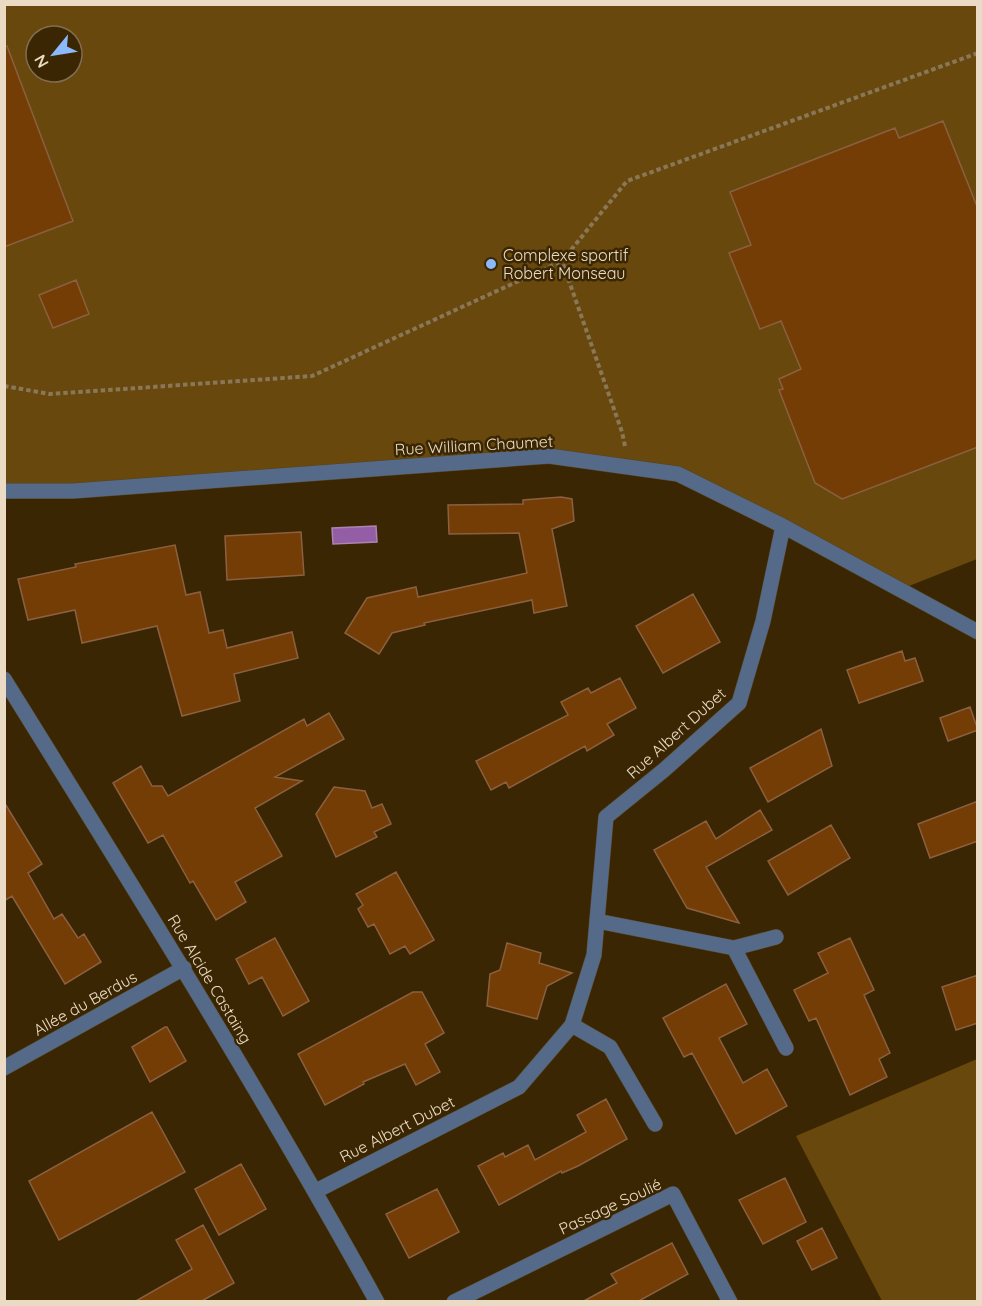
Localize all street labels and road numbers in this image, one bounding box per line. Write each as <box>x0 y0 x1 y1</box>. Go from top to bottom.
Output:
street label: Rue William Chaumet <box>394 431 554 459</box>
street label: Rue Albert Dubet <box>622 683 730 783</box>
street label: Rue Alcide Castaing <box>164 911 256 1047</box>
street label: Allée du Berdus <box>30 966 140 1040</box>
street label: Rue Albert Dubet <box>336 1091 458 1167</box>
street label: Passage Soulié <box>555 1173 665 1239</box>

